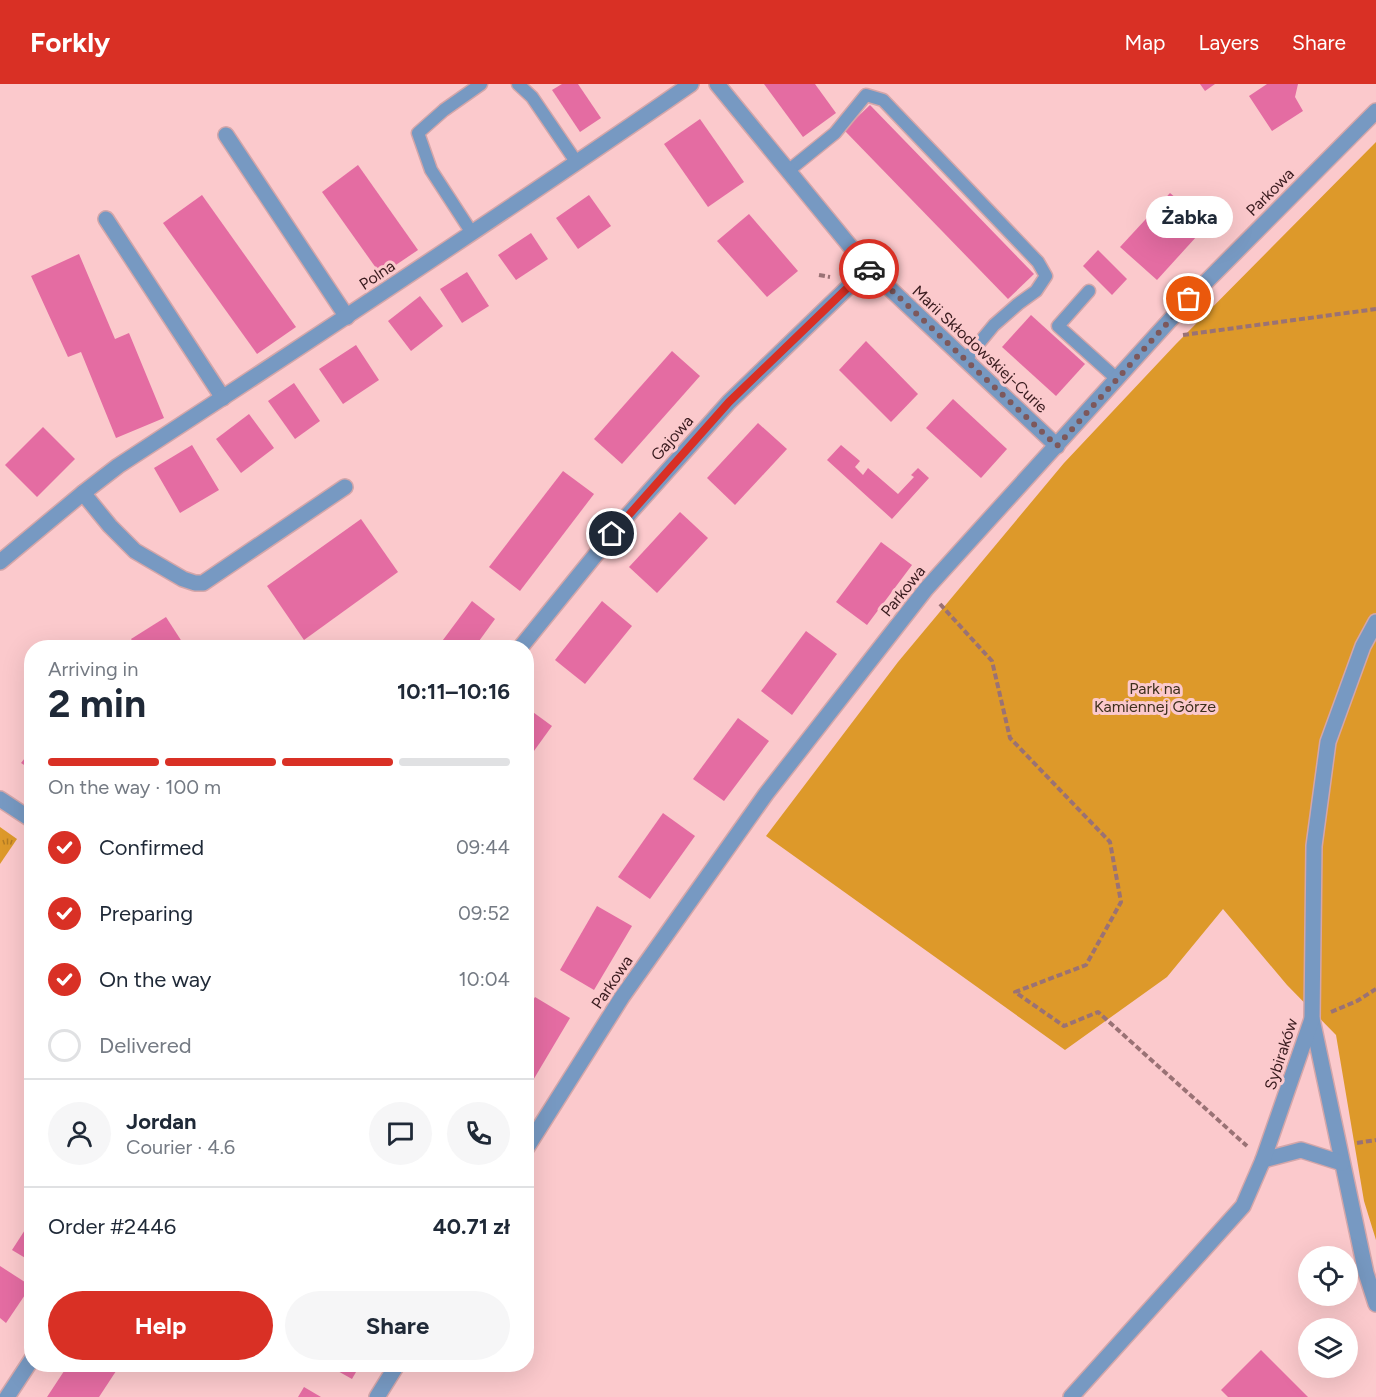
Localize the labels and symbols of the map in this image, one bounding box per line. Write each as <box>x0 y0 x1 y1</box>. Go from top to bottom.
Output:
street label: Parkowa <box>1242 164 1298 220</box>
callout: Żabka <box>1146 197 1232 239</box>
courier <box>839 239 899 299</box>
street label: Polna <box>356 256 398 294</box>
pin <box>1163 273 1214 324</box>
street label: Marii Skłodowskiej-Curie <box>908 281 1052 417</box>
street label: Gajowa <box>647 411 697 465</box>
pin <box>586 508 637 559</box>
street label: Parkowa <box>877 562 929 620</box>
park label: Park na Kamiennej Górze <box>1094 679 1216 716</box>
street label: Parkowa <box>587 952 637 1012</box>
street label: Sybiraków <box>1261 1015 1302 1092</box>

